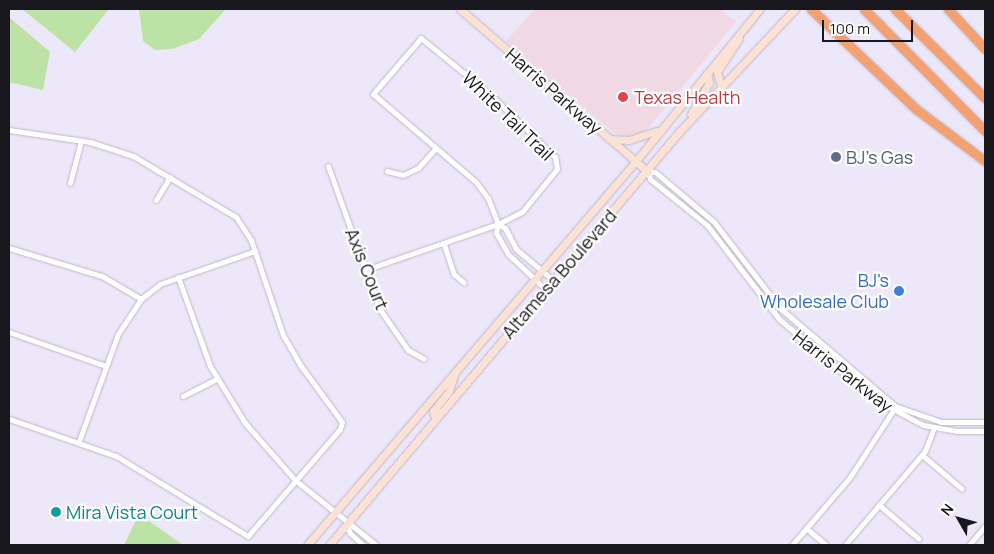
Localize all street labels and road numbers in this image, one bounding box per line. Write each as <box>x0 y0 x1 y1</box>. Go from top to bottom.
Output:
street label: Harris Parkway <box>501 43 607 139</box>
street label: White Tail Trail <box>458 67 558 165</box>
street label: Altamesa Boulevard <box>497 205 621 343</box>
street label: Axis Court <box>341 225 393 313</box>
street label: Harris Parkway <box>789 325 897 417</box>

